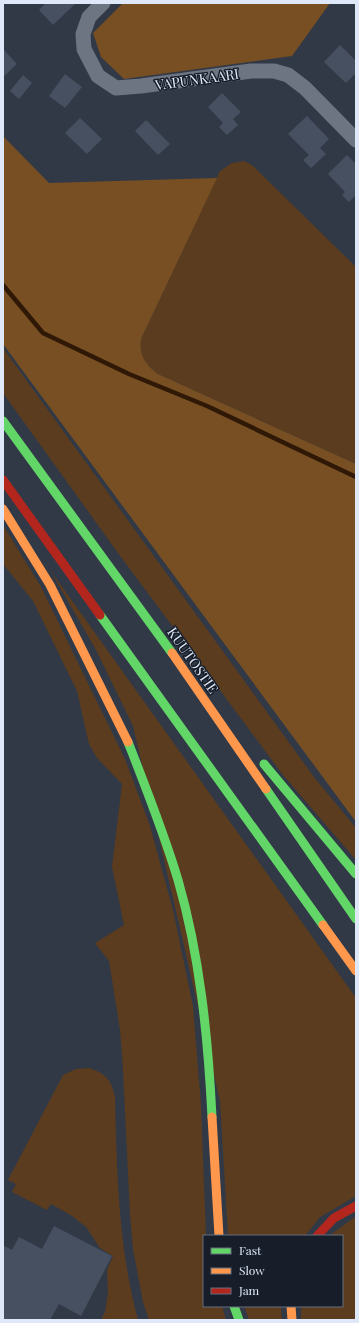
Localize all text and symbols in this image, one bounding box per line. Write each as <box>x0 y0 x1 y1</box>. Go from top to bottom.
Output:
street label: VAPUNKAARI <box>153 64 240 94</box>
street label: KUUTOSTIE <box>163 623 223 697</box>
legend <box>203 1235 343 1307</box>
text: Fast <box>239 1242 262 1258</box>
text: Slow <box>239 1262 265 1278</box>
text: Jam <box>238 1282 260 1298</box>

